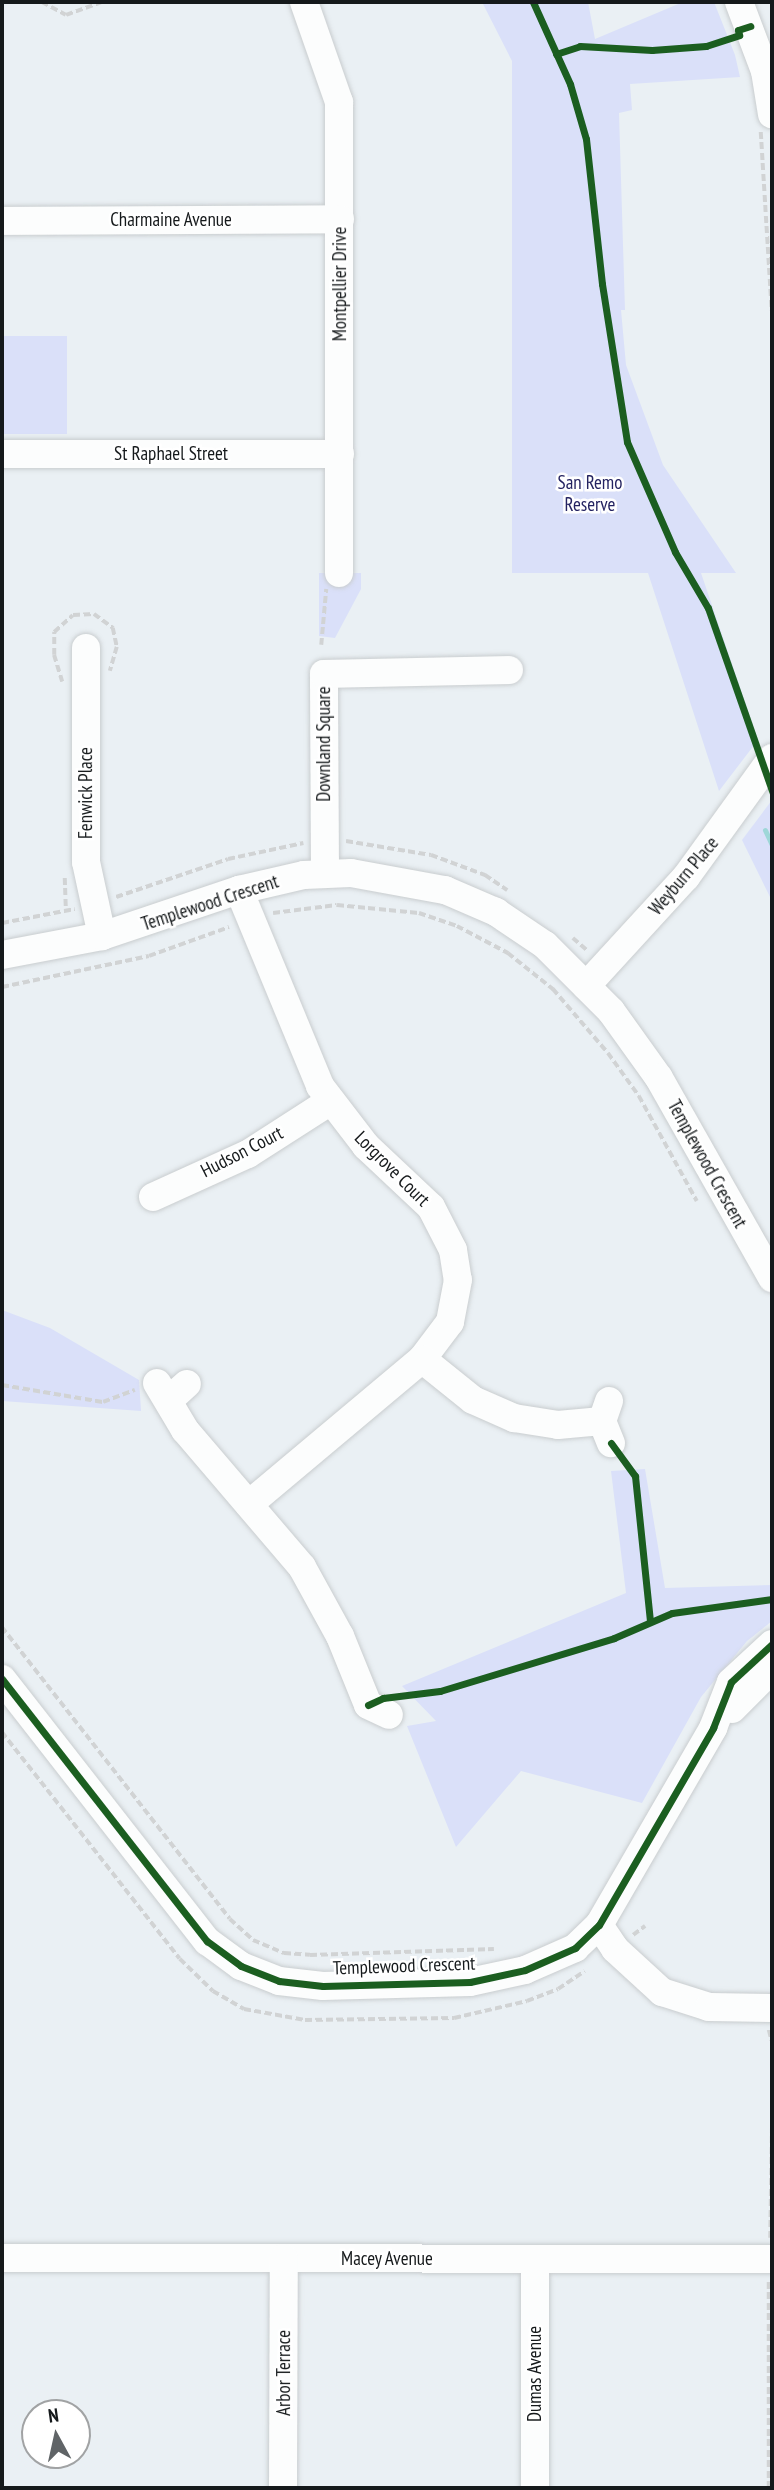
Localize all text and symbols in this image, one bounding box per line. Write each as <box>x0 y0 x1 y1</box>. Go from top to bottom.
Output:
street label: Charmaine Avenue <box>110 209 232 231</box>
street label: Montpellier Drive <box>329 227 351 341</box>
street label: St Raphael Street <box>114 443 228 465</box>
park label: San Remo Reserve <box>558 472 622 516</box>
street label: Downland Square <box>313 686 335 802</box>
street label: Fenwick Place <box>75 747 97 839</box>
street label: Weyburn Place <box>645 832 723 920</box>
street label: Templewood Crescent <box>139 870 281 936</box>
street label: Templewood Crescent <box>662 1096 752 1232</box>
street label: Hudson Court <box>197 1122 287 1182</box>
street label: Lorgrove Court <box>350 1127 434 1211</box>
street label: Templewood Crescent <box>332 1952 476 1980</box>
street label: Macey Avenue <box>341 2248 433 2270</box>
street label: Dumas Avenue <box>524 2326 546 2422</box>
street label: Arbor Terrace <box>273 2330 295 2416</box>
north arrow <box>21 2399 91 2469</box>
text: N <box>47 2403 60 2428</box>

